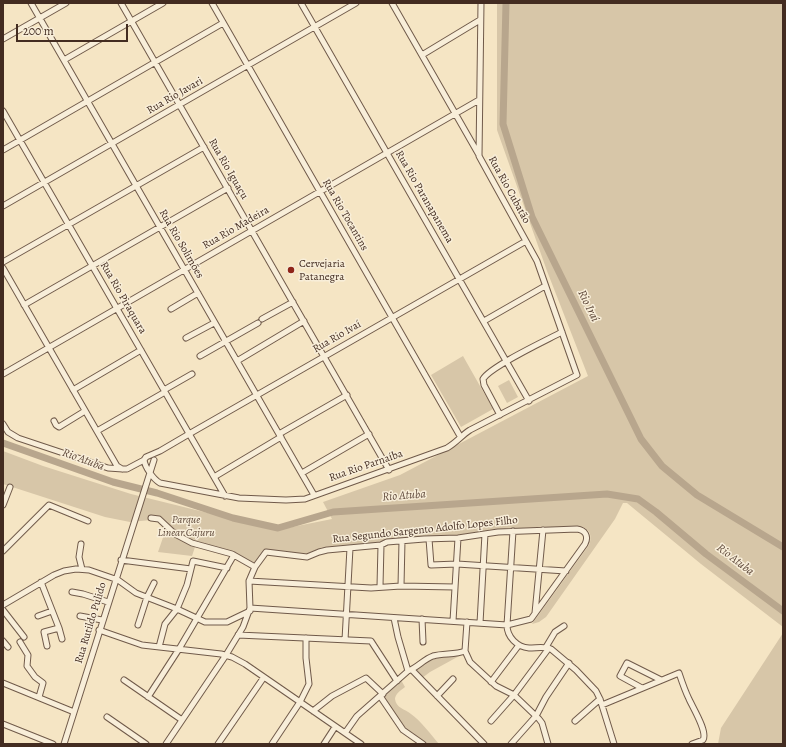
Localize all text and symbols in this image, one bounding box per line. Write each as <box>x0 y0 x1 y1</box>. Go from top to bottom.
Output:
scale bar <box>18 16 130 42</box>
text: 200 m <box>23 23 54 39</box>
street label: Rua Rio Javari <box>145 75 205 117</box>
street label: Rua Rio Iguaçu <box>205 136 251 202</box>
street label: Rua Rio Paranapanema <box>392 148 456 246</box>
street label: Rua Rio Cubatão <box>485 154 533 226</box>
street label: Rua Rio Tocantins <box>319 177 371 253</box>
street label: Rua Rio Madeira <box>200 204 272 252</box>
street label: Rua Rio Solimões <box>156 207 206 281</box>
place label: Cervejaria Patanegra <box>299 257 345 283</box>
street label: Rua Rio Piraquara <box>97 260 149 336</box>
marker: Cervejaria Patanegra <box>286 265 296 275</box>
water label: Rio Iraí <box>574 288 602 324</box>
street label: Rua Rio Ivaí <box>310 318 364 356</box>
water label: Rio Atuba <box>60 446 106 474</box>
street label: Rua Rio Parnaíba <box>327 447 405 485</box>
water label: Rio Atuba <box>382 487 426 505</box>
park label: Parque Linear Cajuru <box>157 513 215 539</box>
street label: Rua Segundo Sargento Adolfo Lopes Filho <box>332 514 518 546</box>
water label: Rio Atuba <box>713 541 757 579</box>
street label: Rua Rutildo Pulido <box>72 581 110 665</box>

